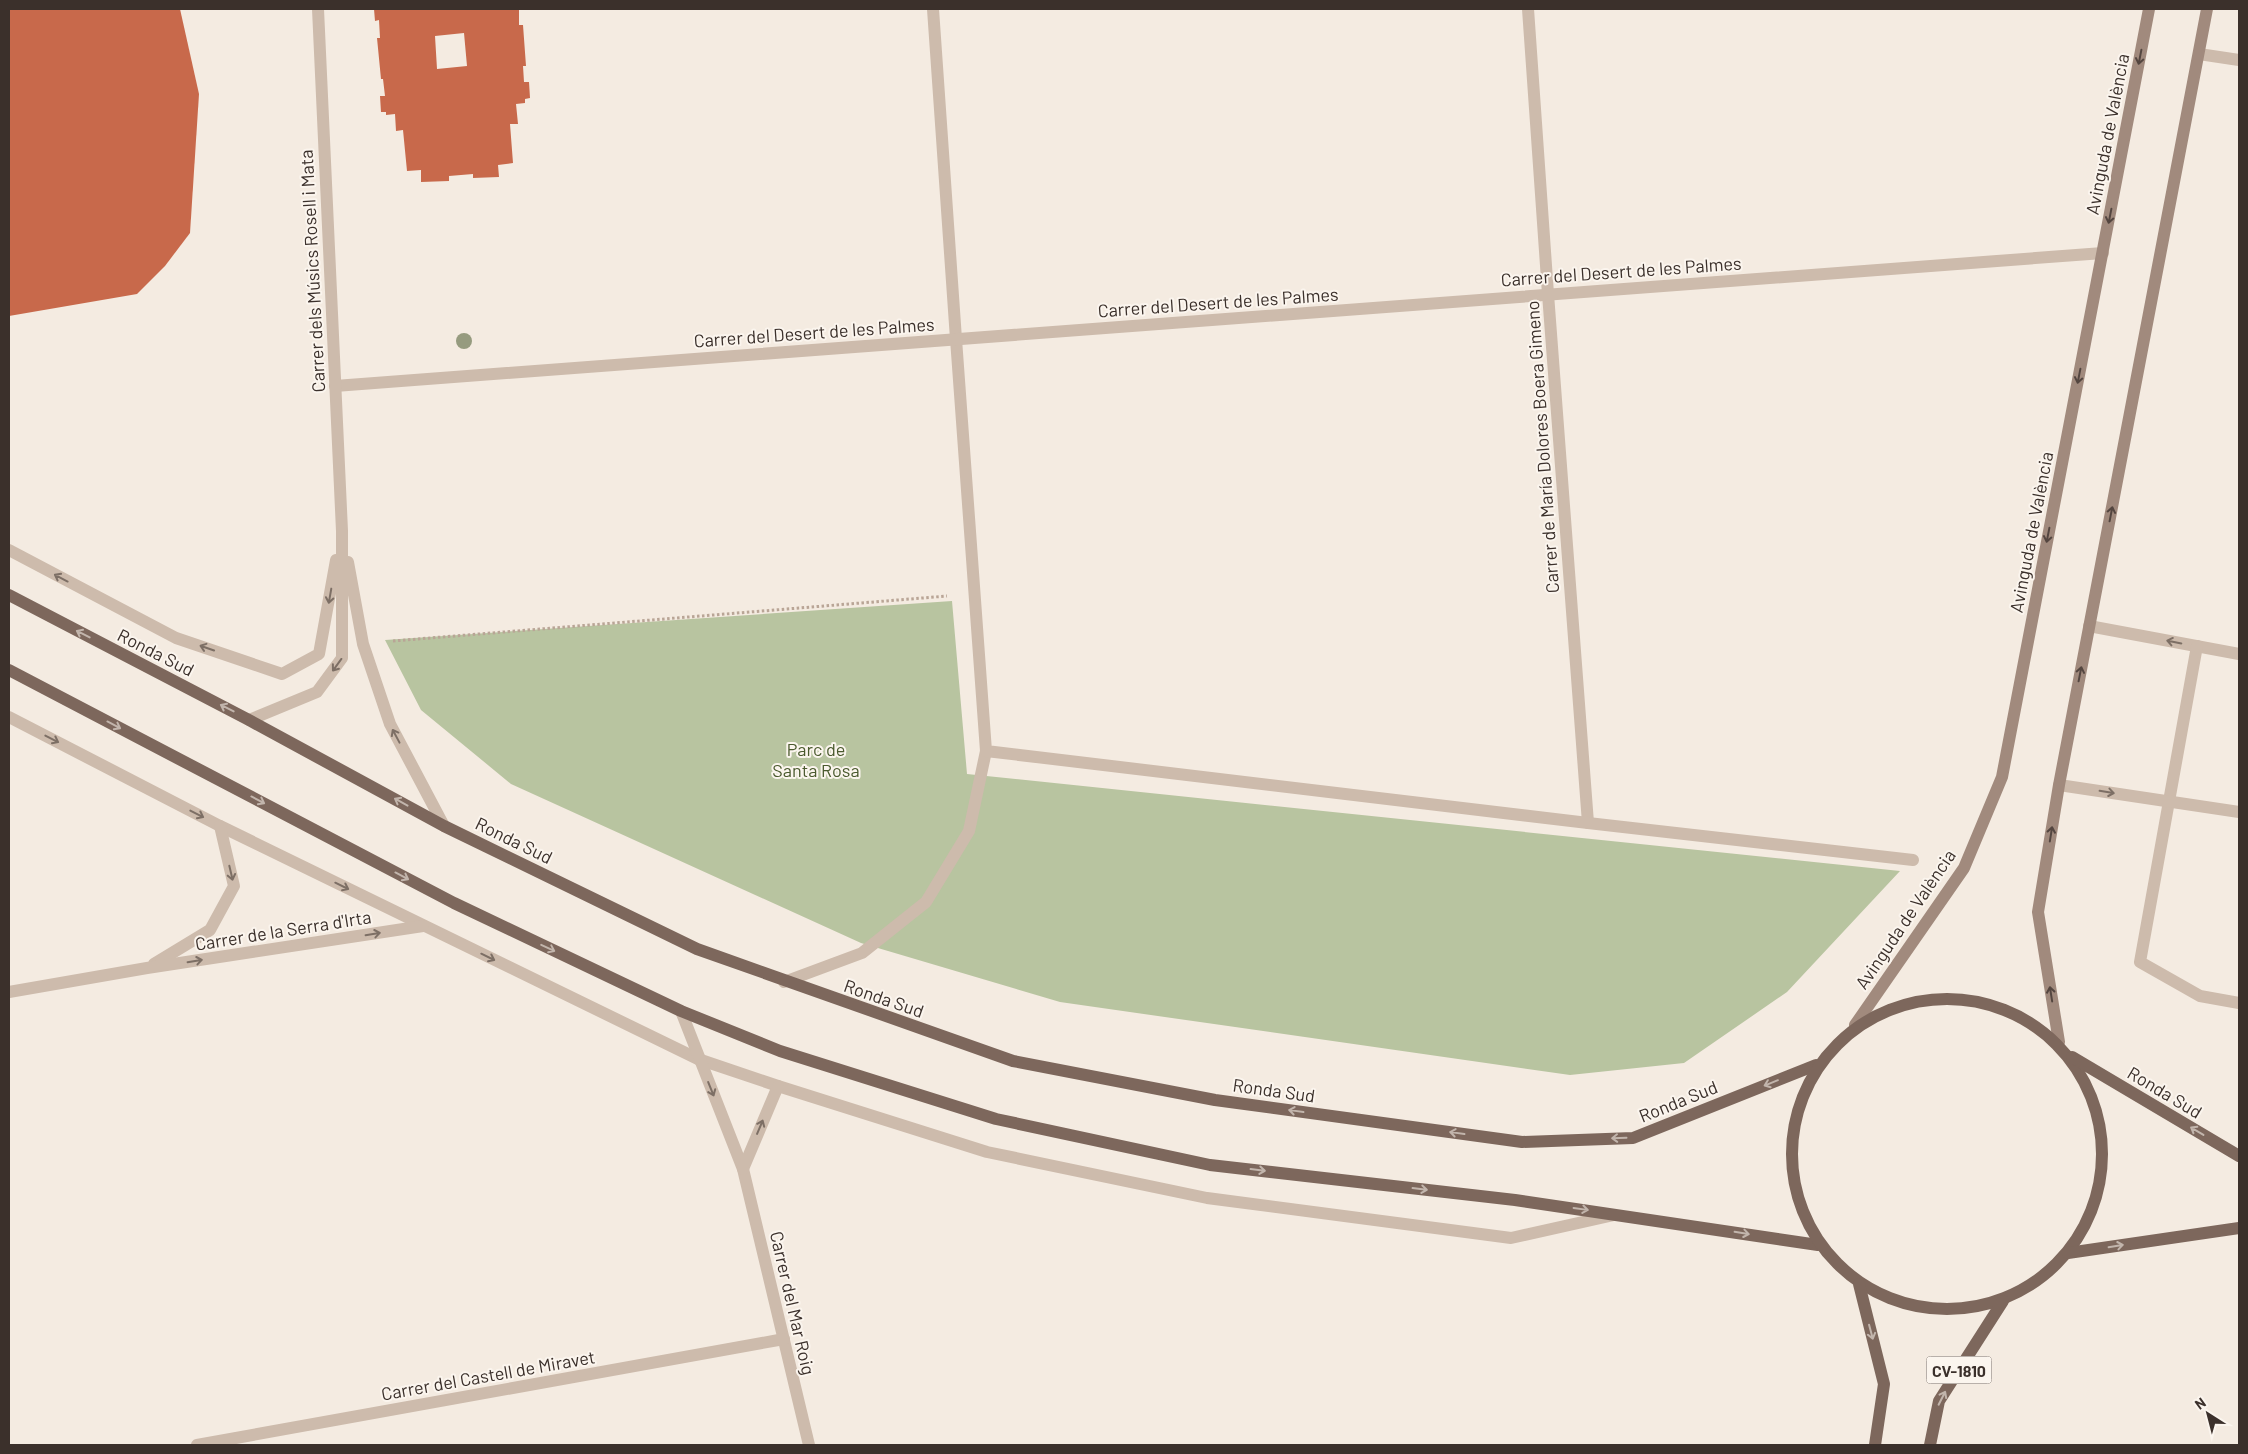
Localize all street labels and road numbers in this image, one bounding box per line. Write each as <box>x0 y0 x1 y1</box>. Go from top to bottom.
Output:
street label: Avinguda de València <box>2081 52 2133 216</box>
street label: Carrer dels Músics Rosell i Mata <box>295 149 329 393</box>
street label: Carrer del Desert de les Palmes <box>1500 252 1742 290</box>
street label: Carrer del Desert de les Palmes <box>1097 283 1339 321</box>
street label: Carrer de María Dolores Boera Gimeno <box>1521 300 1563 594</box>
street label: Carrer del Desert de les Palmes <box>693 313 935 351</box>
street label: Avinguda de València <box>2005 450 2057 614</box>
street label: Ronda Sud <box>114 623 198 681</box>
street label: Ronda Sud <box>472 812 556 868</box>
street label: Avinguda de València <box>1850 845 1960 993</box>
street label: Carrer de la Serra d'Irta <box>193 905 373 955</box>
street label: Ronda Sud <box>841 974 927 1022</box>
street label: Ronda Sud <box>2124 1061 2206 1123</box>
street label: Ronda Sud <box>1231 1073 1317 1107</box>
street label: Ronda Sud <box>1635 1075 1721 1127</box>
street label: Carrer del Mar Roig <box>766 1229 820 1377</box>
street label: Carrer del Castell de Miravet <box>379 1345 597 1405</box>
road number: CV-1810 <box>1926 1356 1992 1384</box>

